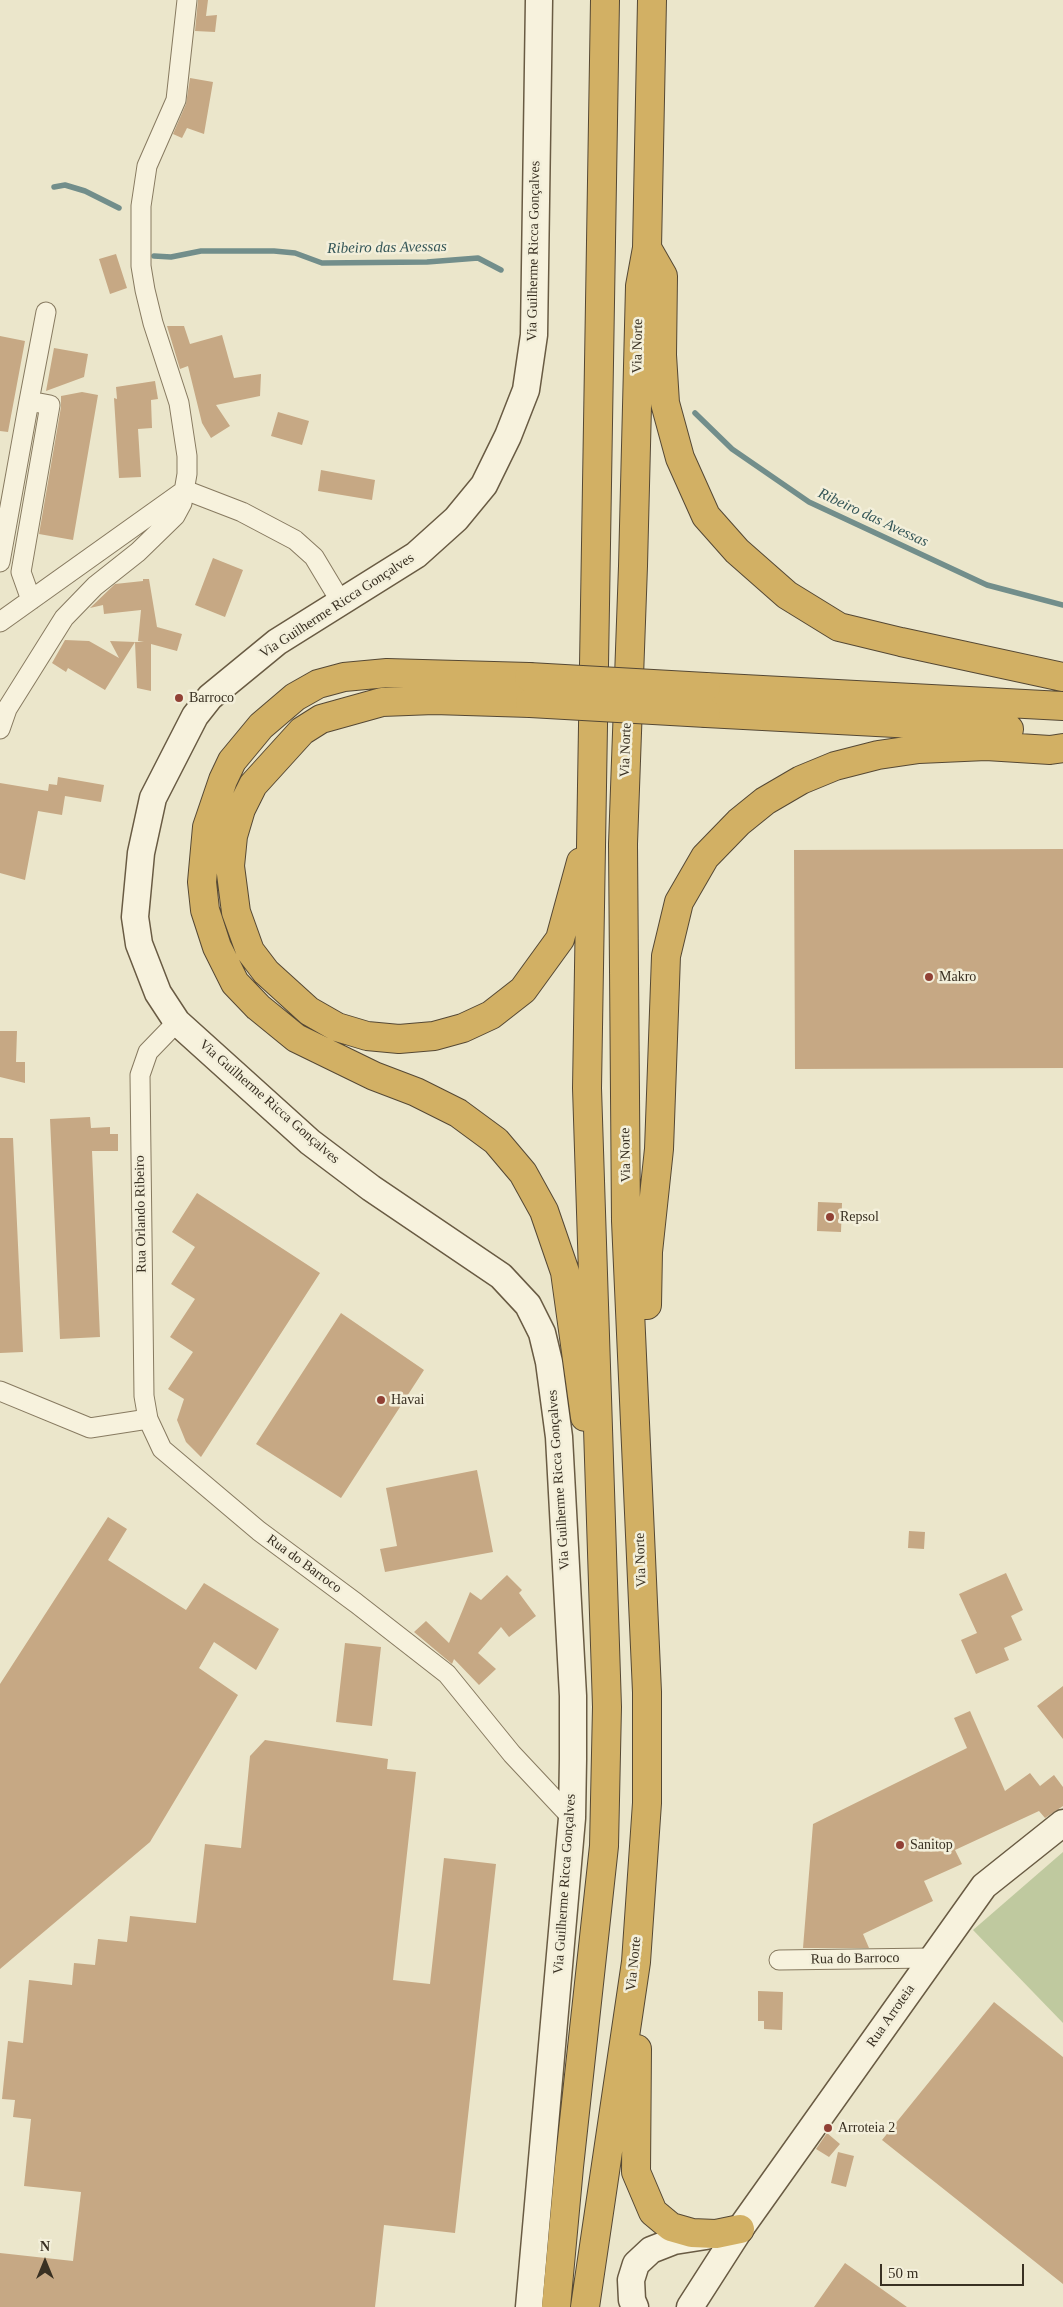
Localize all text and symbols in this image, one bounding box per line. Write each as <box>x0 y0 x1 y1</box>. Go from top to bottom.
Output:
street label: Via Guilherme Ricca Gonçalves <box>524 161 544 341</box>
water label: Ribeiro das Avessas <box>327 238 447 258</box>
street label: Via Norte <box>629 318 647 374</box>
water label: Ribeiro das Avessas <box>815 485 931 551</box>
street label: Via Guilherme Ricca Gonçalves <box>257 550 417 662</box>
place label: Barroco <box>189 690 234 706</box>
marker: Barroco <box>173 692 185 704</box>
street label: Via Norte <box>617 722 635 778</box>
place label: Makro <box>939 969 976 985</box>
marker: Makro <box>923 971 935 983</box>
street label: Via Guilherme Ricca Gonçalves <box>195 1036 343 1168</box>
street label: Via Norte <box>617 1127 635 1183</box>
street label: Rua Orlando Ribeiro <box>132 1155 150 1273</box>
place label: Repsol <box>840 1209 879 1225</box>
marker: Repsol <box>824 1211 836 1223</box>
street label: Via Guilherme Ricca Gonçalves <box>544 1389 574 1571</box>
place label: Havai <box>391 1392 424 1408</box>
marker: Havai <box>375 1394 387 1406</box>
street label: Rua do Barroco <box>263 1531 345 1597</box>
street label: Via Norte <box>632 1532 650 1588</box>
street label: Via Guilherme Ricca Gonçalves <box>550 1793 580 1975</box>
place label: Sanitop <box>910 1837 953 1853</box>
marker: Sanitop <box>894 1839 906 1851</box>
street label: Via Norte <box>623 1936 645 1992</box>
street label: Rua do Barroco <box>811 1950 899 1968</box>
street label: Rua Arroteia <box>863 1981 919 2051</box>
place label: Arroteia 2 <box>838 2120 895 2136</box>
marker: Arroteia 2 <box>822 2122 834 2134</box>
north arrow <box>20 2237 70 2287</box>
text: N <box>40 2239 50 2254</box>
scale bar <box>883 2254 1027 2286</box>
text: 50 m <box>888 2265 918 2281</box>

